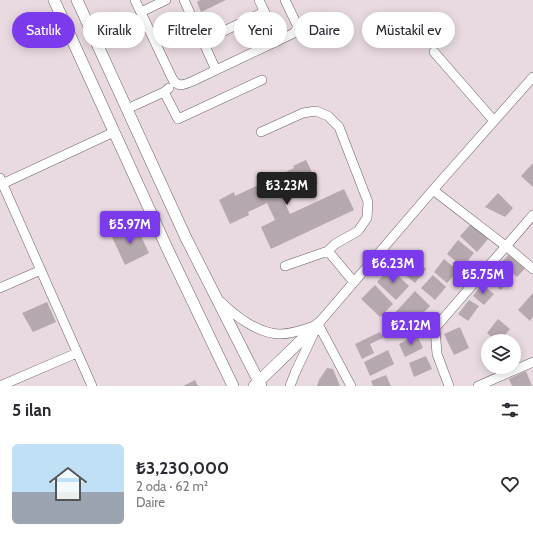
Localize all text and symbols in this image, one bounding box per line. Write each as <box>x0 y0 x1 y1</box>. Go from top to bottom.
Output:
chip: Satılık <box>12 12 75 48</box>
chip: Kiralık <box>83 12 145 48</box>
chip: Filtreler <box>153 12 226 48</box>
chip: Yeni <box>234 12 287 48</box>
chip: Daire <box>295 12 354 48</box>
chip: Müstakil ev <box>362 12 455 48</box>
pin: ₺3.23M <box>254 172 320 206</box>
text: ₺3.23M <box>266 177 308 193</box>
pin: ₺5.97M <box>97 211 163 245</box>
text: ₺5.97M <box>109 216 151 232</box>
pin: ₺6.23M <box>360 250 426 284</box>
text: ₺6.23M <box>372 255 414 271</box>
pin: ₺5.75M <box>450 261 516 295</box>
text: ₺5.75M <box>462 266 504 282</box>
pin: ₺2.12M <box>378 312 444 346</box>
text: ₺2.12M <box>391 317 431 333</box>
map controls <box>481 334 521 374</box>
button: layers <box>481 334 521 374</box>
icon: filters <box>499 399 521 421</box>
text: 5 ilan <box>12 400 51 420</box>
text: ₺3,230,000 <box>136 458 229 478</box>
icon: home <box>44 460 92 508</box>
icon: heart <box>499 473 521 495</box>
text: 2 oda · 62 m² <box>136 478 208 494</box>
text: Daire <box>136 494 165 510</box>

